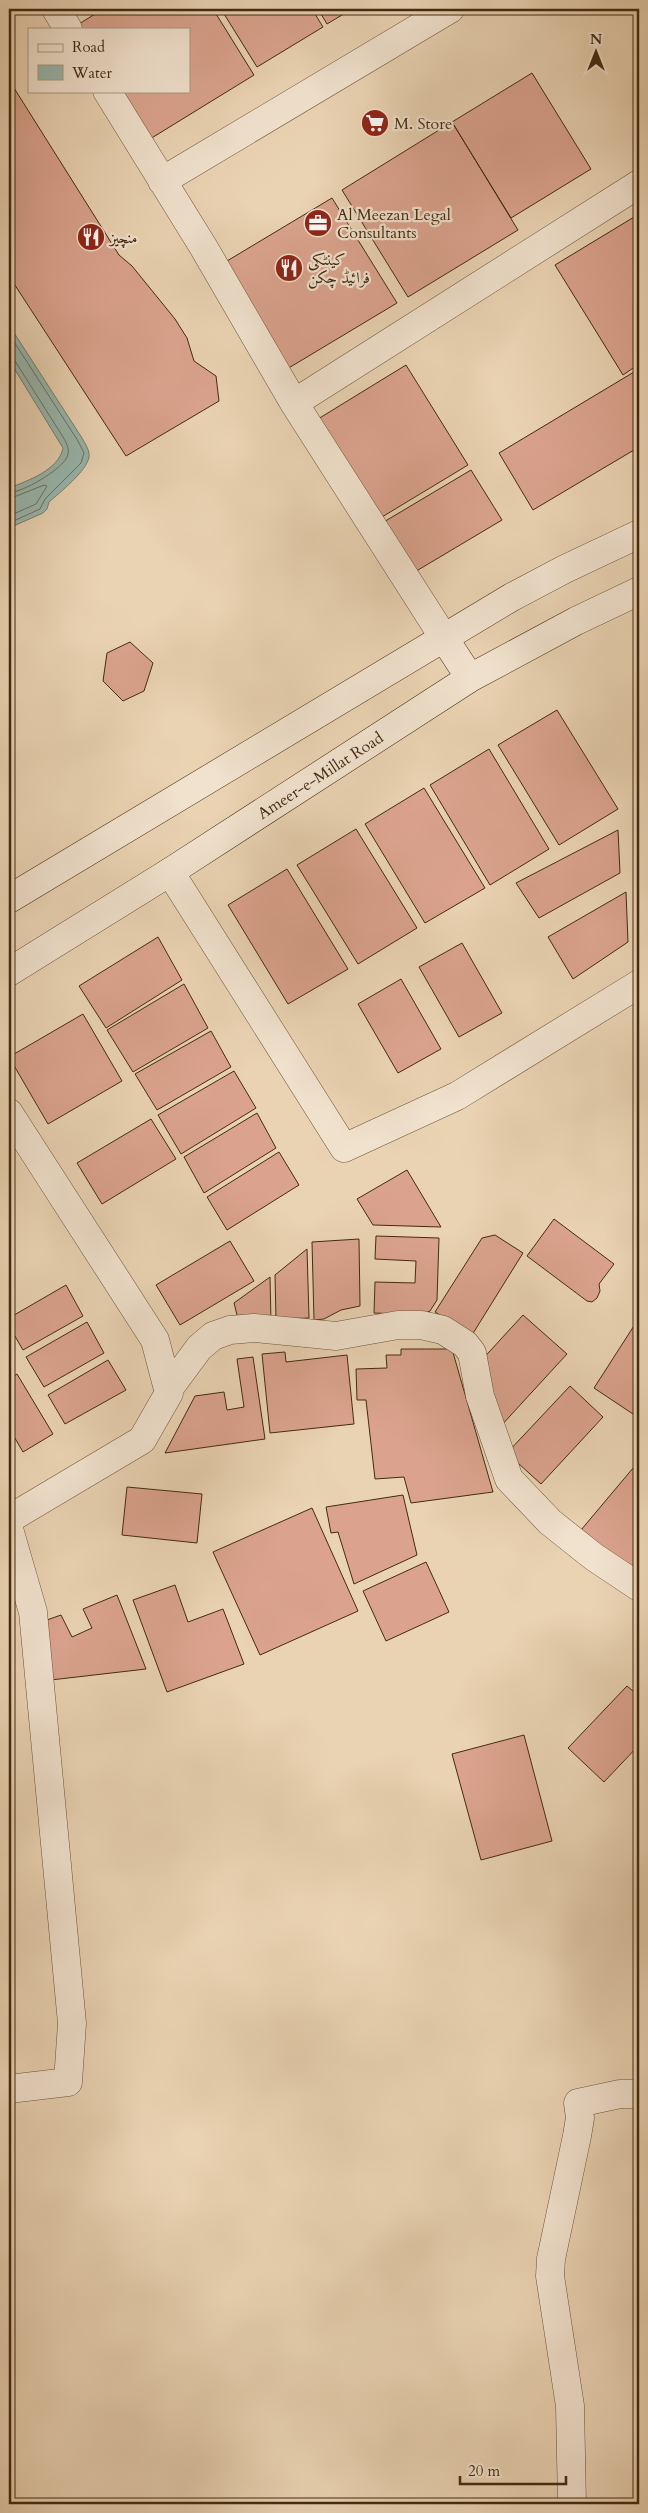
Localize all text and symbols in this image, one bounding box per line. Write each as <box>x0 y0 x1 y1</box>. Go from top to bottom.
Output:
legend <box>28 28 190 92</box>
north arrow <box>570 28 620 78</box>
text: N <box>590 30 602 49</box>
text: Road <box>72 37 105 57</box>
text: Water <box>71 63 113 83</box>
supermarket icon: M. Store <box>360 108 390 138</box>
place label: M. Store <box>394 113 452 135</box>
place label: Al Meezan Legal Consultants <box>337 204 451 244</box>
office icon: Al Meezan Legal Consultants <box>303 208 333 238</box>
restaurant icon: منچیز <box>76 222 106 252</box>
place label: منچیز <box>108 227 137 249</box>
place label: کینٹکی فرائیڈ چکن <box>308 249 370 289</box>
restaurant icon: کینٹکی فرائیڈ چکن <box>274 253 304 283</box>
street label: Ameer-e-Millat Road <box>253 727 388 825</box>
scale bar <box>460 2453 567 2485</box>
text: 20 m <box>468 2461 500 2481</box>

